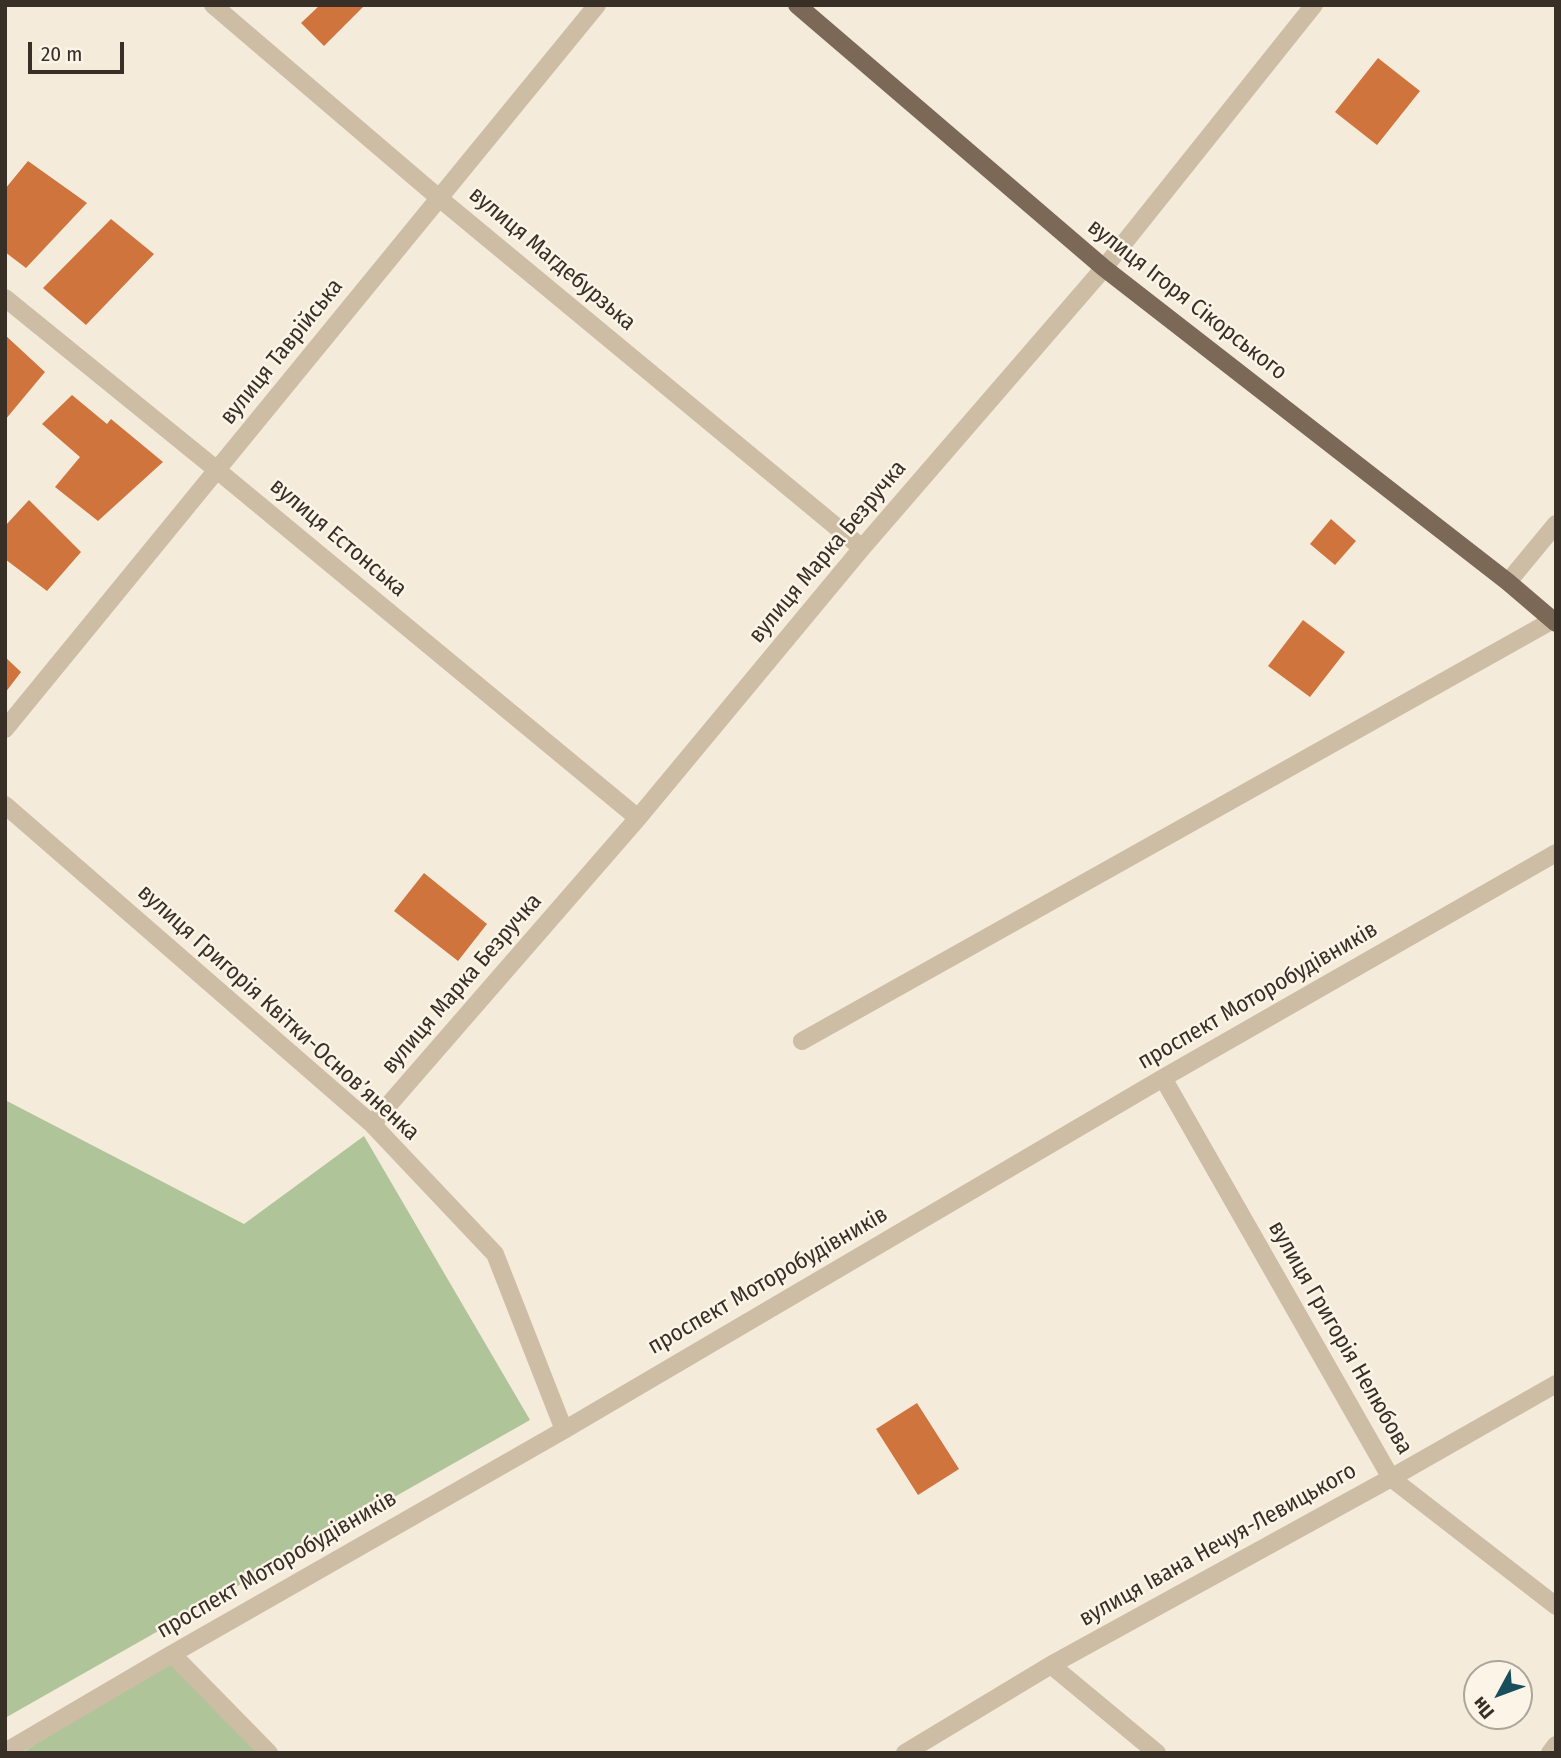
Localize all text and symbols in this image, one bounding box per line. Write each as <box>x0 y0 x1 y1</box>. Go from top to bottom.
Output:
scale bar <box>32 28 128 72</box>
text: 20 m <box>41 41 82 67</box>
street label: вулиця Магдебурзька <box>463 181 641 337</box>
street label: вулиця Ігоря Сікорського <box>1082 214 1292 386</box>
street label: вулиця Таврійська <box>215 274 349 430</box>
street label: вулиця Марка Безручка <box>744 455 912 649</box>
street label: вулиця Естонська <box>264 473 412 603</box>
street label: вулиця Григорія Квітки-Основʼяненка <box>131 879 425 1147</box>
street label: вулиця Марка Безручка <box>376 888 548 1080</box>
street label: проспект Моторобудівників <box>1133 916 1383 1076</box>
street label: проспект Моторобудівників <box>643 1201 893 1361</box>
street label: вулиця Григорія Нелюбова <box>1262 1216 1418 1460</box>
street label: вулиця Івана Нечуя-Левицького <box>1075 1457 1361 1633</box>
street label: проспект Моторобудівників <box>152 1485 402 1645</box>
north arrow <box>1463 1660 1533 1730</box>
text: Пн <box>1468 1692 1499 1723</box>

